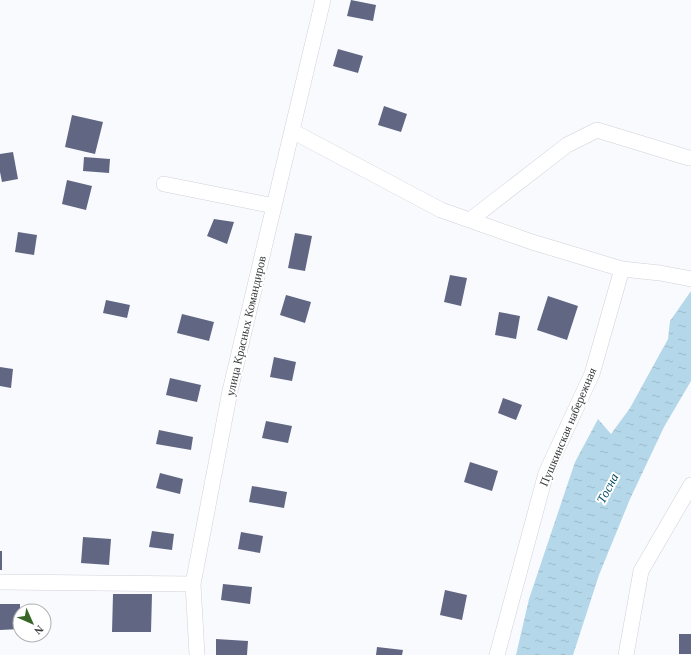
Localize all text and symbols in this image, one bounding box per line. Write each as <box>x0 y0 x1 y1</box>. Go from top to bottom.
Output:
street label: улица Красных Командиров <box>223 254 269 397</box>
street label: Пушкинская набережная <box>537 365 600 488</box>
water label: Тосна <box>593 470 622 506</box>
north arrow <box>12 603 52 643</box>
text: N <box>32 623 46 637</box>

